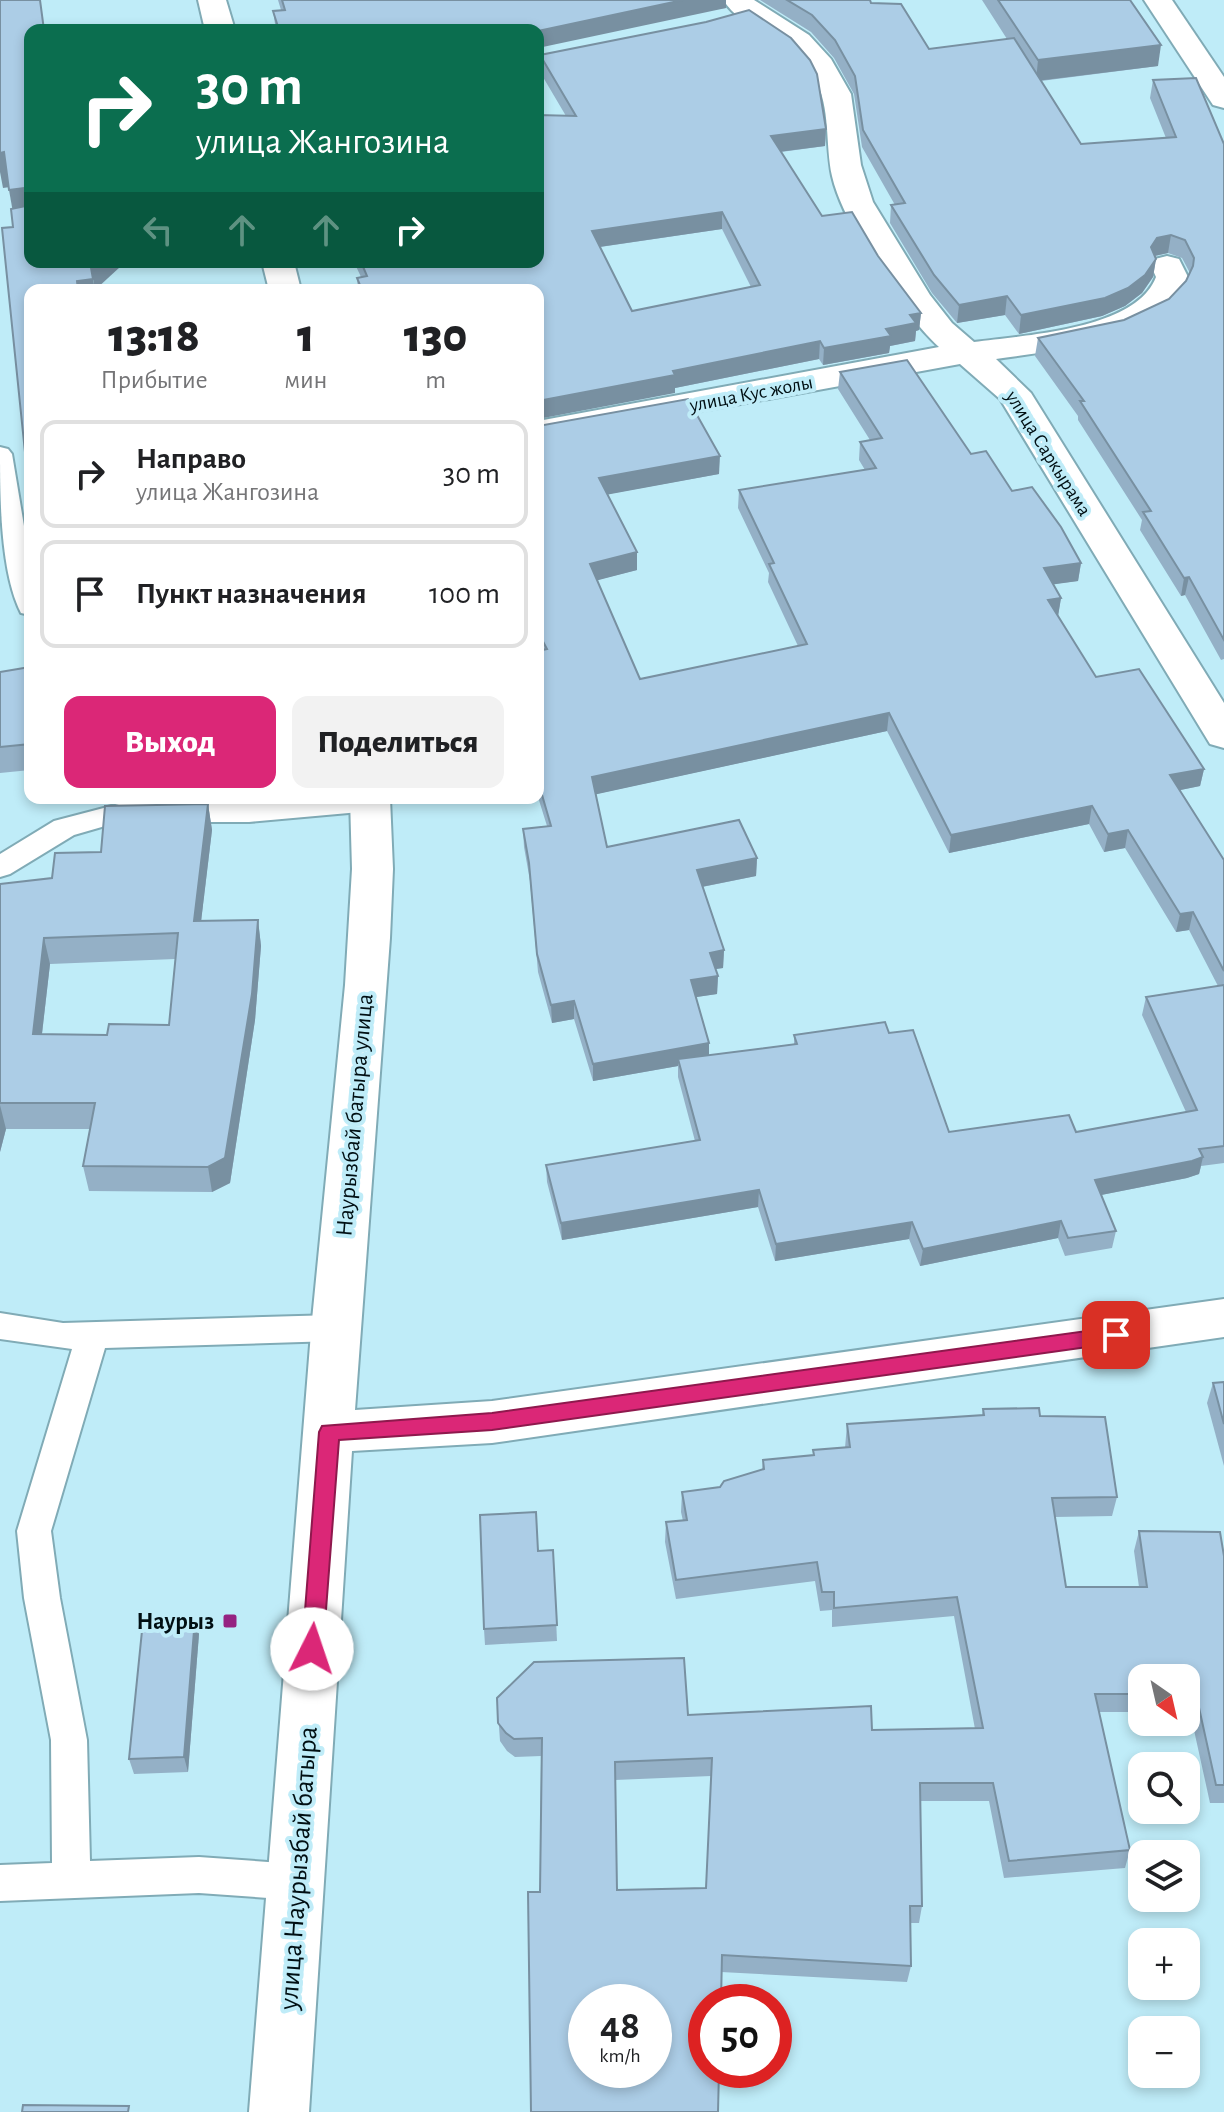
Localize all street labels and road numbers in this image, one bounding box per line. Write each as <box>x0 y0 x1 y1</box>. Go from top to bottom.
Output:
street label: улица Кус жолы <box>687 372 815 416</box>
street label: улица Саркырама <box>1001 387 1095 520</box>
street label: Наурызбай батыра улица <box>332 993 378 1237</box>
street label: улица Наурызбай батыра <box>275 1725 323 2012</box>

